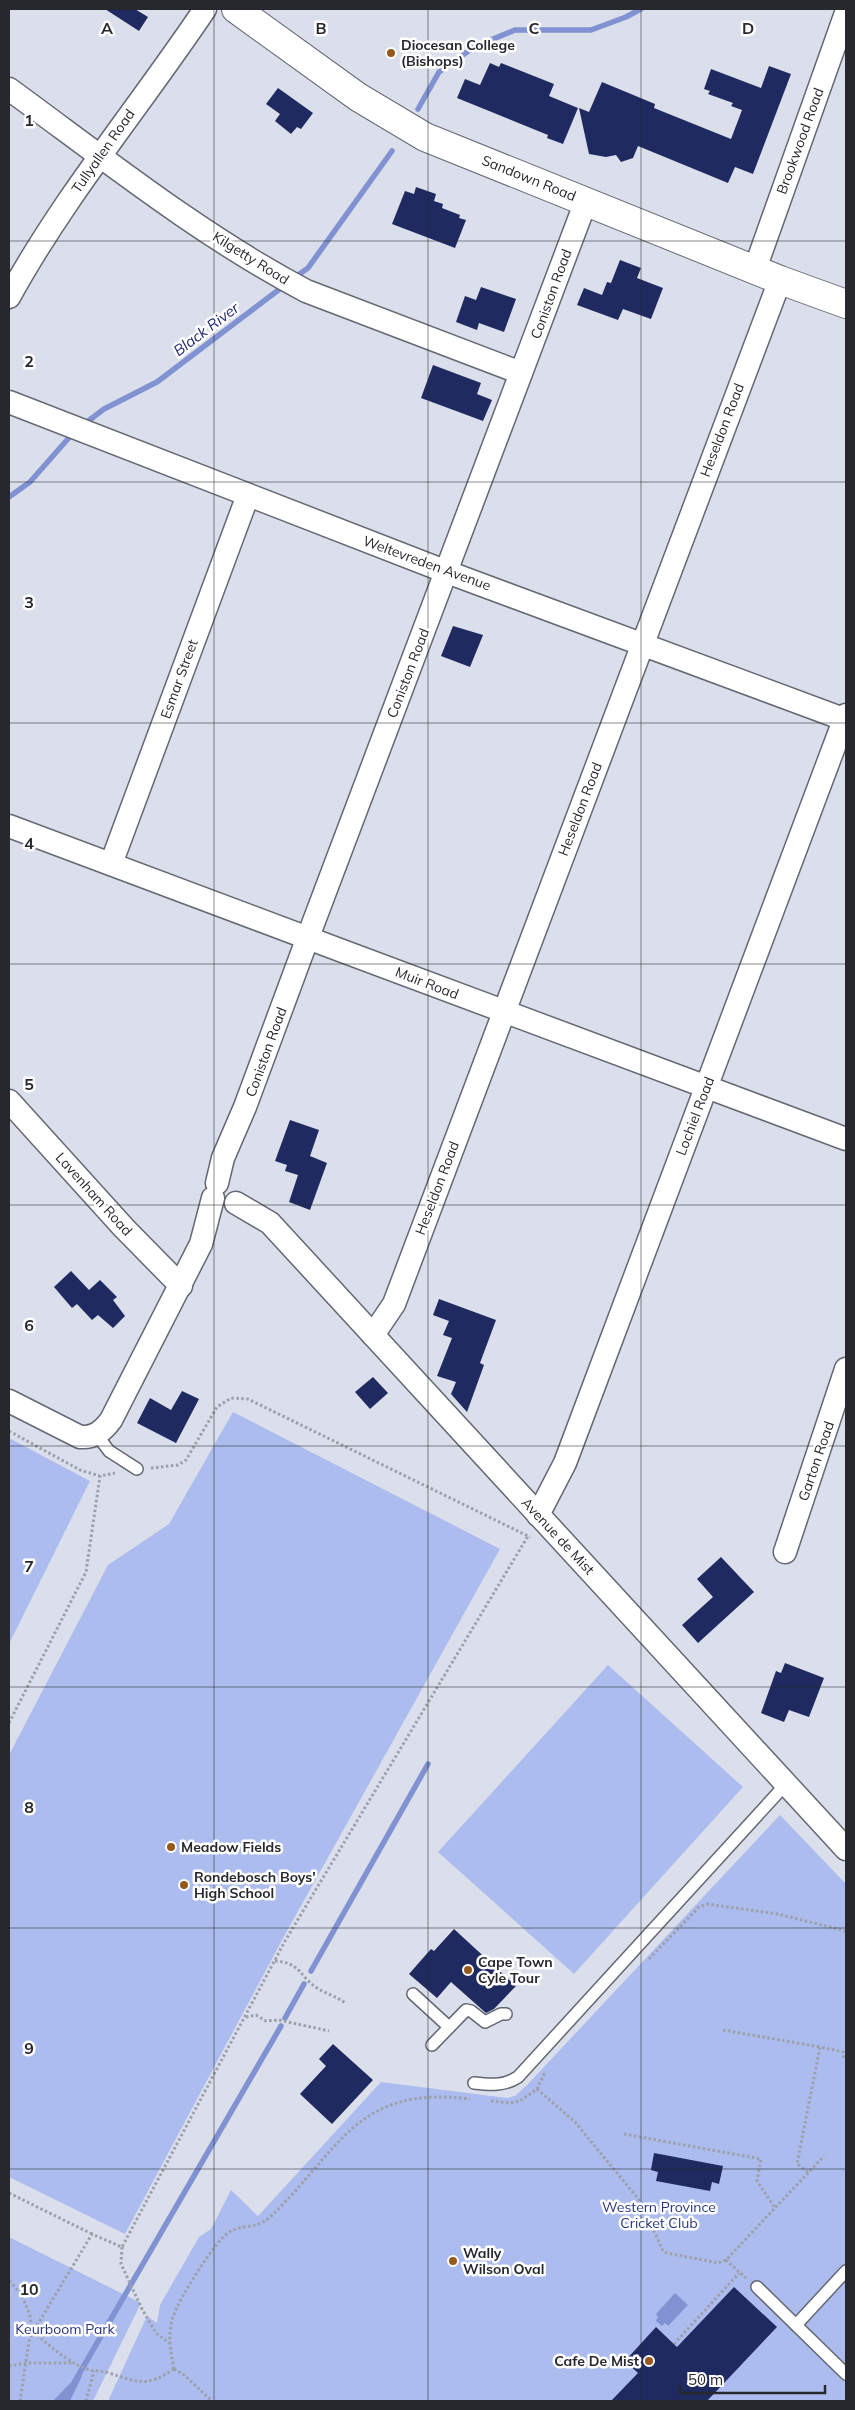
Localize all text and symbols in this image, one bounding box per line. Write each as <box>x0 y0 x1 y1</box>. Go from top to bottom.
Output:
text: A <box>101 18 113 38</box>
text: B <box>315 18 327 38</box>
text: C <box>529 18 540 38</box>
text: D <box>742 18 754 38</box>
place label: Diocesan College (Bishops) <box>401 36 515 70</box>
marker: Diocesan College (Bishops) <box>385 47 397 59</box>
street label: Brookwood Road <box>772 85 828 197</box>
street label: Tullyallen Road <box>67 106 139 196</box>
text: 1 <box>24 110 34 130</box>
street label: Sandown Road <box>479 151 579 205</box>
street label: Kilgetty Road <box>209 227 293 289</box>
street label: Coniston Road <box>526 247 576 341</box>
water label: Black River <box>169 298 243 360</box>
text: 2 <box>24 351 34 371</box>
street label: Heseldon Road <box>696 381 748 479</box>
street label: Weltevreden Avenue <box>361 532 493 594</box>
text: 3 <box>24 592 34 612</box>
street label: Coniston Road <box>383 626 433 720</box>
street label: Esmar Street <box>156 637 202 721</box>
street label: Heseldon Road <box>554 760 606 858</box>
text: 4 <box>24 833 34 853</box>
street label: Muir Road <box>393 963 461 1003</box>
street label: Coniston Road <box>241 1005 291 1099</box>
text: 5 <box>24 1074 34 1094</box>
street label: Lochiel Road <box>672 1074 718 1158</box>
street label: Heseldon Road <box>411 1139 463 1237</box>
street label: Lavenham Road <box>52 1149 136 1239</box>
text: 6 <box>24 1315 34 1335</box>
street label: Garton Road <box>794 1419 838 1503</box>
street label: Avenue de Mist <box>518 1494 598 1578</box>
text: 7 <box>24 1556 34 1576</box>
text: 8 <box>24 1797 34 1817</box>
place label: Meadow Fields <box>181 1838 281 1856</box>
marker: Meadow Fields <box>165 1841 177 1853</box>
place label: Rondebosch Boys' High School <box>194 1868 316 1902</box>
marker: Rondebosch Boys' High School <box>178 1879 190 1891</box>
place label: Cape Town Cyle Tour <box>478 1953 553 1987</box>
marker: Cape Town Cyle Tour <box>462 1964 474 1976</box>
text: 9 <box>24 2038 34 2058</box>
park label: Western Province Cricket Club <box>602 2198 716 2232</box>
place label: Wally Wilson Oval <box>463 2244 544 2278</box>
marker: Wally Wilson Oval <box>447 2255 459 2267</box>
text: 10 <box>19 2279 39 2299</box>
park label: Keurboom Park <box>15 2320 115 2338</box>
place label: Cafe De Mist <box>554 2352 640 2370</box>
marker: Cafe De Mist <box>643 2355 655 2367</box>
scale bar <box>680 2362 825 2394</box>
text: 50 m <box>688 2370 723 2389</box>

